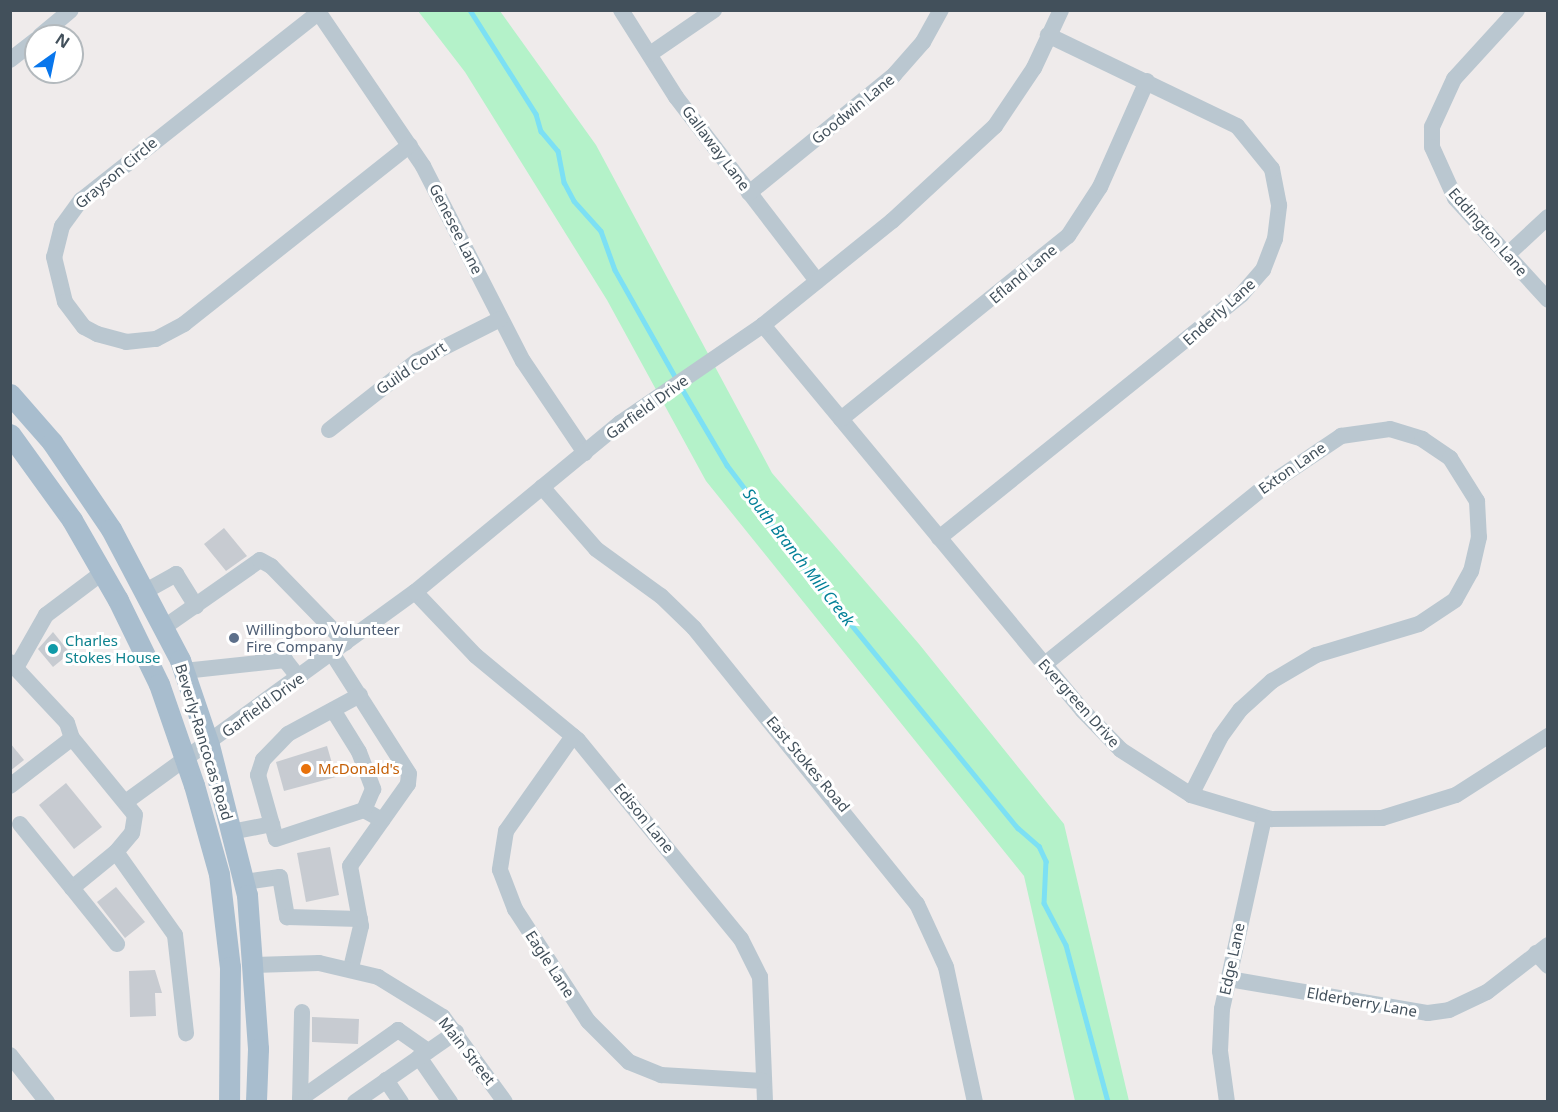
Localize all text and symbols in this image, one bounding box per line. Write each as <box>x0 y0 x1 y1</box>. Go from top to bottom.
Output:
north arrow <box>24 24 84 84</box>
text: N <box>51 28 74 53</box>
street label: Goodwin Lane <box>808 70 898 148</box>
street label: Gallaway Lane <box>678 102 754 194</box>
street label: Grayson Circle <box>71 134 161 212</box>
street label: Genesee Lane <box>425 181 487 277</box>
street label: Eddington Lane <box>1445 184 1531 280</box>
street label: Efland Lane <box>986 241 1060 307</box>
street label: Enderly Lane <box>1179 275 1259 349</box>
street label: Guild Court <box>373 338 449 398</box>
street label: Garfield Drive <box>602 371 692 443</box>
street label: Exton Lane <box>1255 438 1329 498</box>
water label: South Branch Mill Creek <box>739 484 859 630</box>
place label: Willingboro Volunteer Fire Company <box>246 620 400 655</box>
place label: Charles Stokes House <box>65 631 160 666</box>
marker: Willingboro Volunteer Fire Company <box>227 631 241 645</box>
marker: Charles Stokes House <box>46 642 60 656</box>
street label: Evergreen Drive <box>1035 655 1123 751</box>
street label: Beverly-Rancocas Road <box>172 662 236 822</box>
street label: Garfield Drive <box>218 669 308 741</box>
street label: East Stokes Road <box>763 712 853 816</box>
place label: McDonald's <box>318 760 400 778</box>
marker: McDonald's <box>299 762 313 776</box>
street label: Edison Lane <box>610 779 678 857</box>
street label: Edge Lane <box>1216 921 1248 997</box>
street label: Eagle Lane <box>522 927 578 1001</box>
street label: Elderberry Lane <box>1305 983 1419 1021</box>
street label: Main Street <box>435 1014 499 1088</box>

